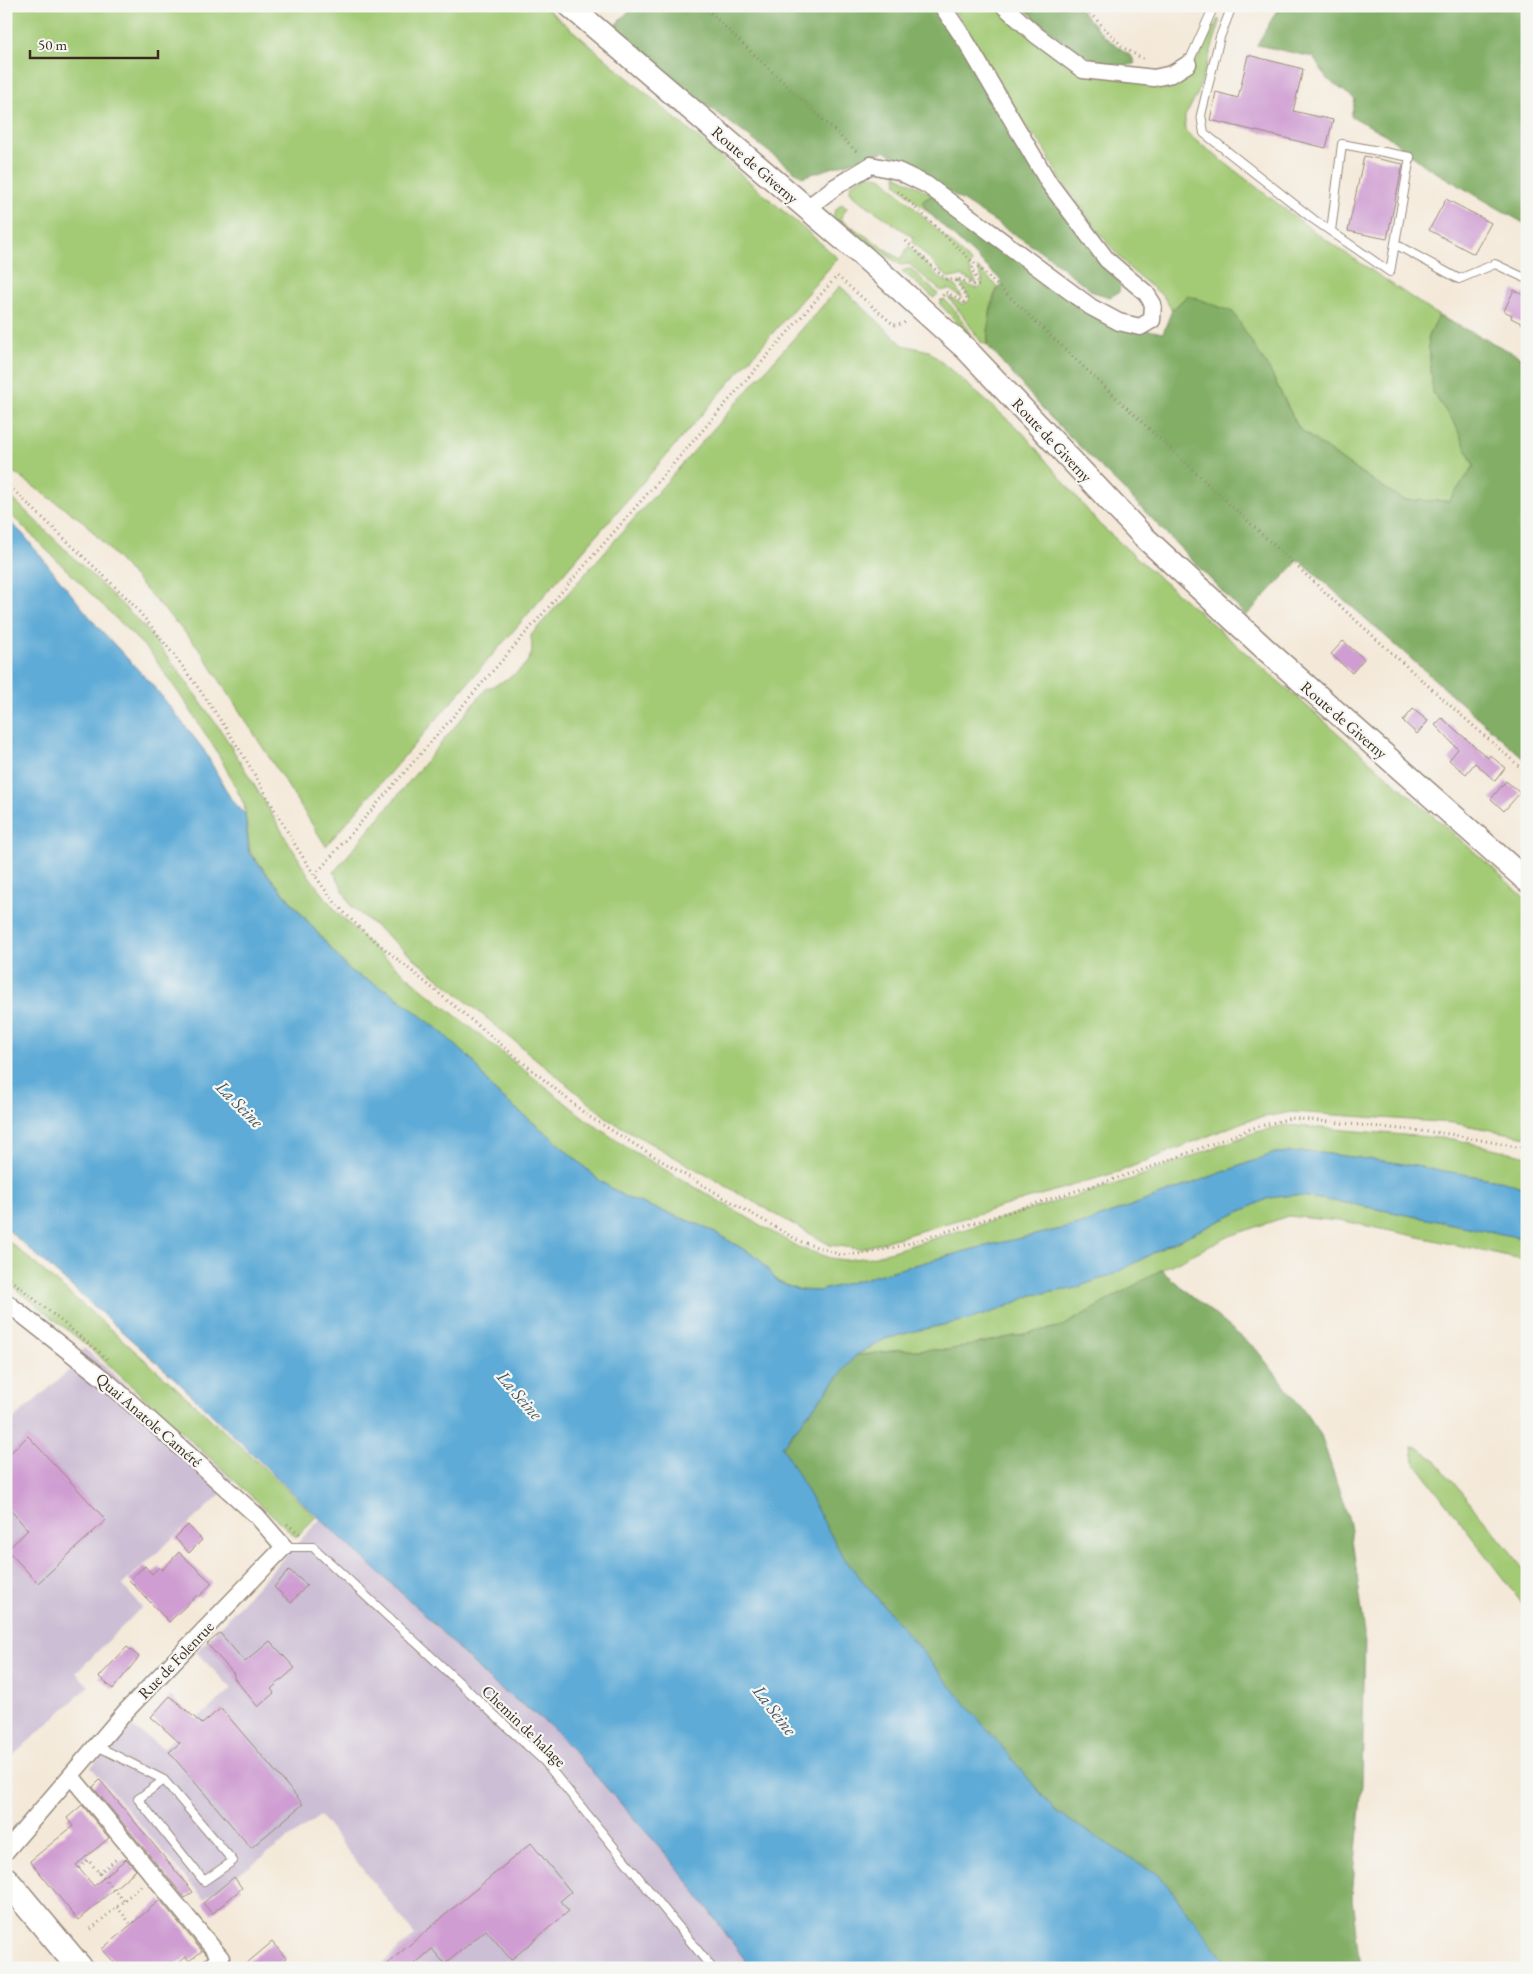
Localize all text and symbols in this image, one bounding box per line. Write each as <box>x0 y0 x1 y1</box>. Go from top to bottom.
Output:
scale bar <box>30 28 158 60</box>
text: 50 m <box>38 35 67 54</box>
street label: Route de Giverny <box>707 122 804 209</box>
street label: Route de Giverny <box>1007 393 1097 488</box>
street label: Route de Giverny <box>1296 677 1393 764</box>
water label: La Seine <box>211 1075 269 1133</box>
water label: La Seine <box>492 1365 548 1425</box>
street label: Quai Anatole Caméré <box>92 1368 206 1472</box>
street label: Rue de Folenrue <box>133 1616 219 1704</box>
water label: La Seine <box>747 1679 802 1741</box>
street label: Chemin de halage <box>477 1680 571 1772</box>

